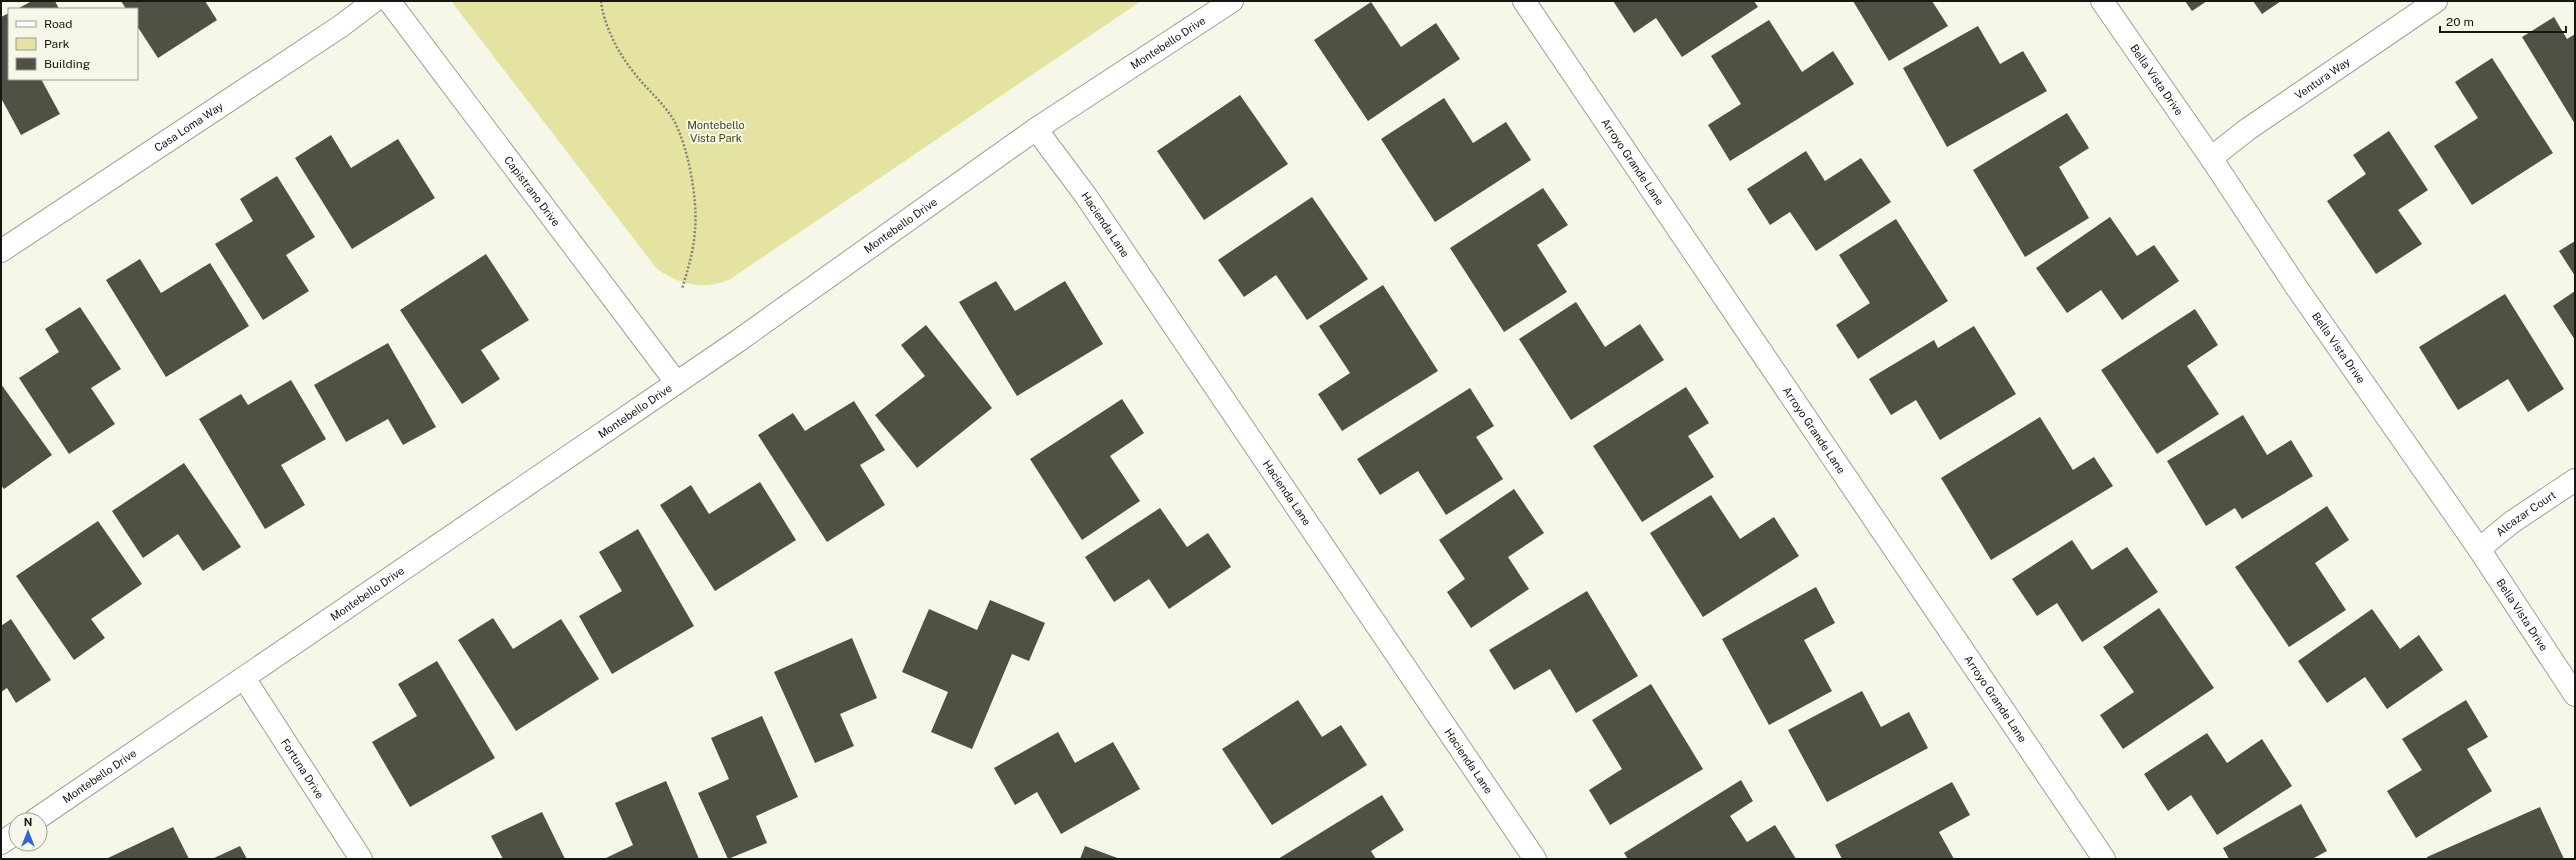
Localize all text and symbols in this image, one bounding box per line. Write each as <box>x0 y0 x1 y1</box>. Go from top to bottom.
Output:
legend <box>8 8 138 80</box>
scale bar <box>2440 8 2566 34</box>
street label: Montebello Drive <box>1128 14 1208 72</box>
text: 20 m <box>2446 15 2474 29</box>
text: Road <box>44 17 72 31</box>
text: Park <box>44 37 70 51</box>
street label: Bella Vista Drive <box>2128 42 2186 118</box>
street label: Ventura Way <box>2292 55 2352 101</box>
text: Building <box>44 57 90 71</box>
street label: Casa Loma Way <box>152 100 225 154</box>
street label: Arroyo Grande Lane <box>1599 116 1666 207</box>
park label: Montebello Vista Park <box>687 119 745 144</box>
street label: Capistrano Drive <box>502 154 562 228</box>
street label: Hacienda Lane <box>1079 190 1132 259</box>
street label: Montebello Drive <box>862 195 939 255</box>
street label: Bella Vista Drive <box>2310 310 2368 386</box>
street label: Montebello Drive <box>596 382 674 441</box>
street label: Arroyo Grande Lane <box>1781 385 1848 476</box>
street label: Hacienda Lane <box>1261 458 1313 528</box>
street label: Alcazar Court <box>2494 489 2558 538</box>
street label: Montebello Drive <box>328 564 406 623</box>
street label: Bella Vista Drive <box>2494 577 2550 653</box>
street label: Arroyo Grande Lane <box>1962 653 2029 744</box>
street label: Hacienda Lane <box>1442 726 1495 796</box>
street label: Fortuna Drive <box>279 736 326 801</box>
street label: Montebello Drive <box>60 747 139 805</box>
north arrow <box>8 812 48 852</box>
text: N <box>24 816 32 828</box>

